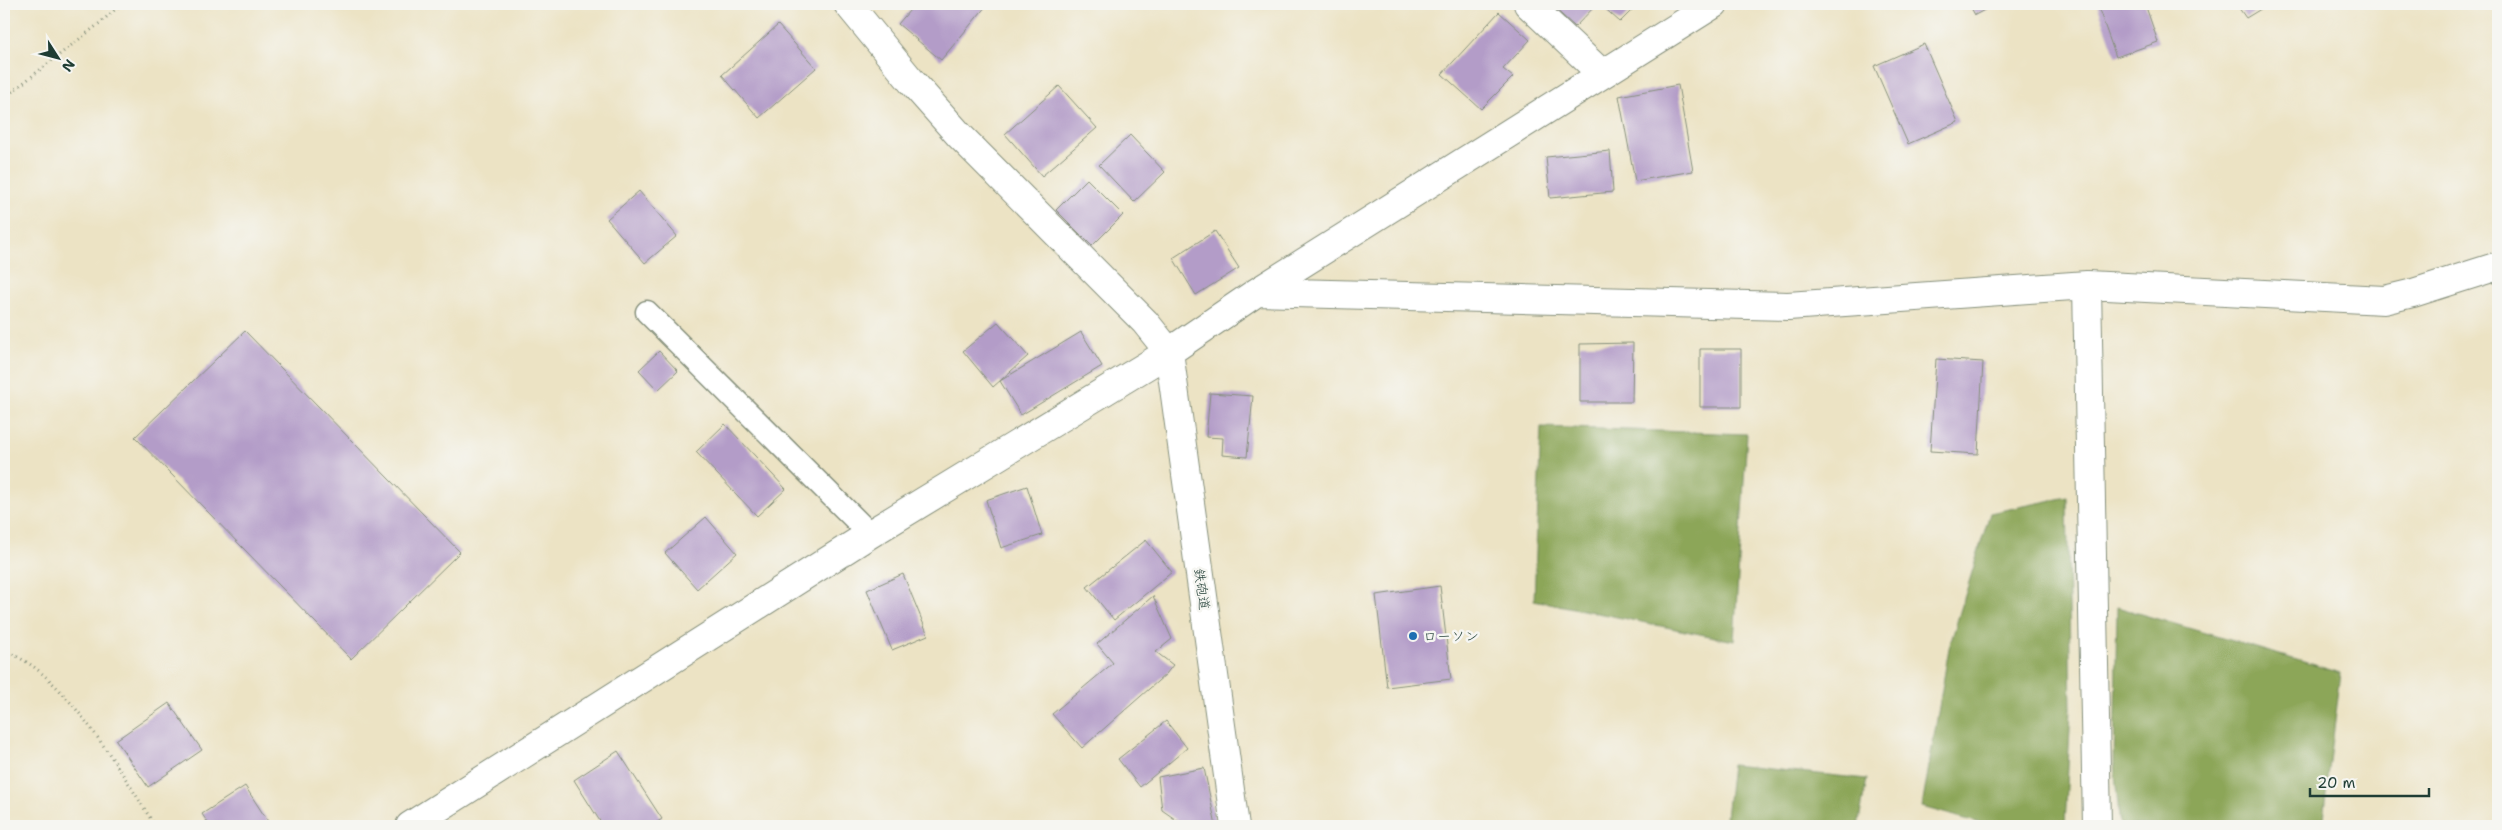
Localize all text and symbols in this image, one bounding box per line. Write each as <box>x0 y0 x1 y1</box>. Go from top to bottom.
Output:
north arrow <box>32 32 82 82</box>
text: N <box>58 56 79 75</box>
street label: 鉄砲道 <box>1190 567 1214 611</box>
place label: ローソン <box>1423 627 1479 645</box>
marker: ローソン <box>1407 630 1419 642</box>
scale bar <box>2310 765 2428 797</box>
text: 20 m <box>2317 773 2356 793</box>

